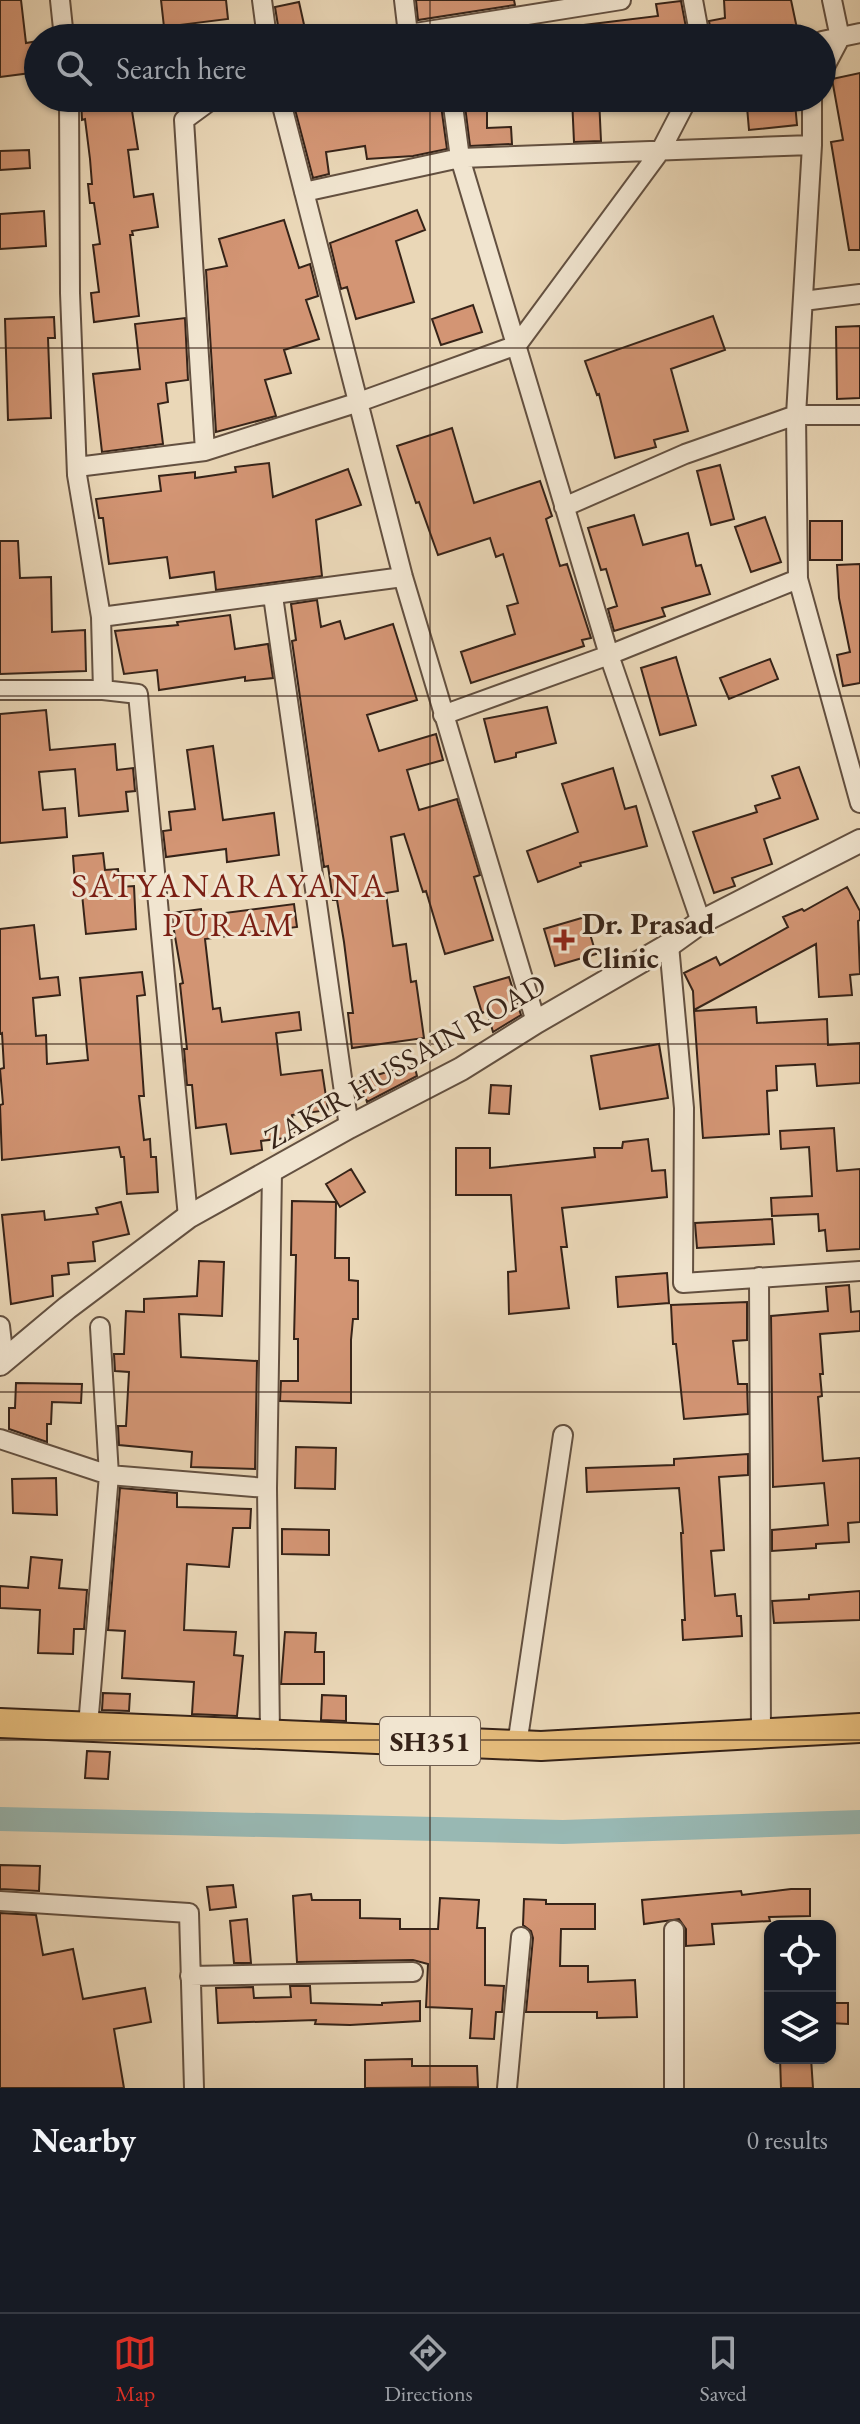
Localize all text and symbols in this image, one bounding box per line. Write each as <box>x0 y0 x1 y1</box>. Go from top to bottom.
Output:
search box <box>24 24 836 112</box>
icon: search <box>52 46 96 90</box>
text: Search here <box>116 49 246 88</box>
district label: SATYANARAYANA PURAM <box>71 863 387 946</box>
place label: Dr. Prasad Clinic <box>582 904 715 977</box>
marker: Dr. Prasad Clinic <box>553 929 575 951</box>
street label: ZAKIR HUSSAIN ROAD <box>257 964 553 1158</box>
road number: SH351 <box>380 1717 480 1765</box>
map controls <box>764 1920 836 2064</box>
button: locate <box>764 1920 836 1992</box>
button: layers <box>764 1992 836 2064</box>
text: Nearby <box>32 2118 136 2162</box>
text: 0 results <box>747 2123 828 2157</box>
tab: Map <box>113 2331 157 2408</box>
tab: Directions <box>384 2331 473 2408</box>
tab: Saved <box>699 2331 747 2408</box>

